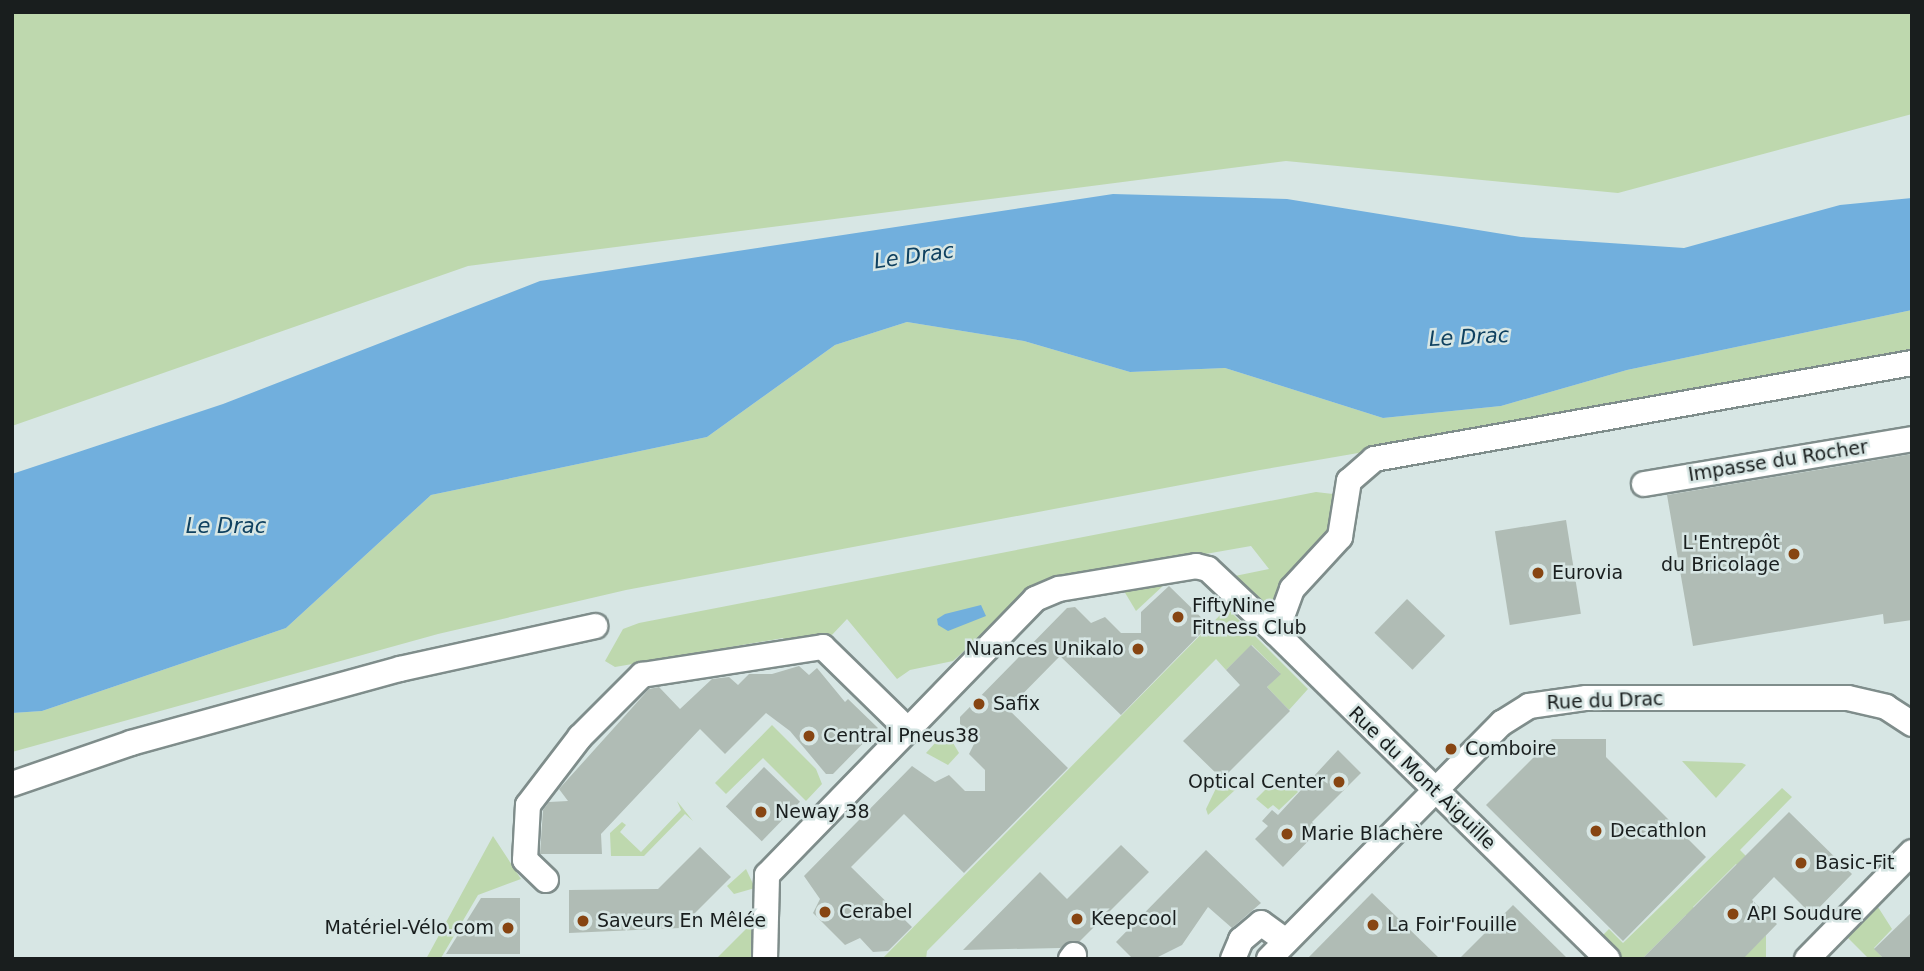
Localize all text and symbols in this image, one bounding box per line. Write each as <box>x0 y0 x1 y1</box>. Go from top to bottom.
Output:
water label: Le Drac <box>872 238 956 274</box>
water label: Le Drac <box>1428 322 1510 352</box>
street label: Impasse du Rocher <box>1687 436 1869 486</box>
water label: Le Drac <box>186 513 266 539</box>
place label: L'Entrepôt du Bricolage <box>1661 532 1780 576</box>
marker: L'Entrepôt du Bricolage <box>1786 546 1802 562</box>
place label: Eurovia <box>1552 562 1623 584</box>
marker: Eurovia <box>1530 565 1546 581</box>
place label: FiftyNine Fitness Club <box>1192 595 1306 639</box>
marker: FiftyNine Fitness Club <box>1170 609 1186 625</box>
place label: Nuances Unikalo <box>966 638 1124 660</box>
marker: Nuances Unikalo <box>1130 641 1146 657</box>
street label: Rue du Drac <box>1546 688 1664 714</box>
place label: Safix <box>993 693 1040 715</box>
marker: Safix <box>971 696 987 712</box>
street label: Rue du Mont Aiguille <box>1344 702 1500 854</box>
place label: Central Pneus38 <box>823 725 979 747</box>
marker: Central Pneus38 <box>801 728 817 744</box>
place label: Comboire <box>1465 738 1556 760</box>
marker: Comboire <box>1443 741 1459 757</box>
place label: Optical Center <box>1188 771 1325 793</box>
marker: Optical Center <box>1331 774 1347 790</box>
place label: Neway 38 <box>775 801 870 823</box>
marker: Neway 38 <box>753 804 769 820</box>
place label: Decathlon <box>1610 820 1707 842</box>
place label: Marie Blachère <box>1301 823 1443 845</box>
marker: Decathlon <box>1588 823 1604 839</box>
marker: Marie Blachère <box>1279 826 1295 842</box>
place label: Basic-Fit <box>1815 852 1894 874</box>
marker: Basic-Fit <box>1793 855 1809 871</box>
place label: Cerabel <box>839 901 912 923</box>
place label: API Soudure <box>1747 903 1862 925</box>
marker: Cerabel <box>817 904 833 920</box>
marker: API Soudure <box>1725 906 1741 922</box>
place label: Keepcool <box>1091 908 1177 930</box>
place label: Saveurs En Mêlée <box>597 910 766 932</box>
marker: Keepcool <box>1069 911 1085 927</box>
marker: Saveurs En Mêlée <box>575 913 591 929</box>
place label: La Foir'Fouille <box>1387 914 1517 936</box>
place label: Matériel-Vélo.com <box>325 917 494 939</box>
marker: La Foir'Fouille <box>1365 917 1381 933</box>
marker: Matériel-Vélo.com <box>500 920 516 936</box>

